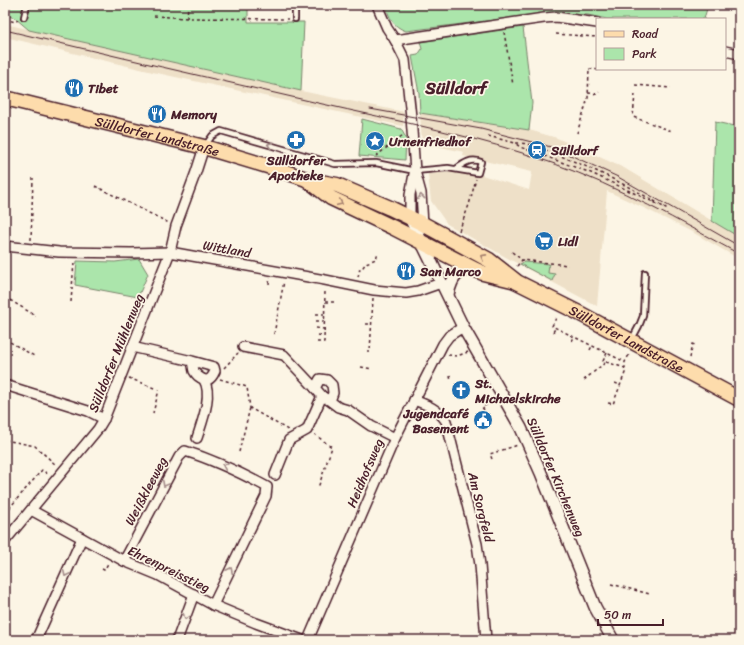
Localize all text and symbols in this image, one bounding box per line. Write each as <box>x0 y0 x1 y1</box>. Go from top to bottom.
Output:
legend <box>596 18 726 70</box>
text: Road <box>632 23 659 45</box>
text: Park <box>632 43 657 65</box>
district label: Sülldorf <box>424 73 489 103</box>
restaurant icon: Tibet <box>63 77 85 99</box>
place label: Tibet <box>88 77 119 100</box>
restaurant icon: Memory <box>146 103 168 125</box>
place label: Memory <box>170 103 217 126</box>
street label: Sülldorfer Landstraße <box>93 109 223 163</box>
pharmacy icon: Sülldorfer Apotheke <box>285 129 307 151</box>
place icon: Urnenfriedhof <box>364 130 386 152</box>
place label: Urnenfriedhof <box>389 130 473 153</box>
station icon: Sülldorf <box>526 139 548 161</box>
place label: Sülldorf <box>550 139 600 162</box>
one-way arrow <box>267 141 274 150</box>
place label: Sülldorfer Apotheke <box>266 149 327 187</box>
one-way arrow <box>416 194 425 200</box>
one-way arrow <box>336 198 344 206</box>
supermarket icon: Lidl <box>533 230 555 252</box>
place label: Lidl <box>558 230 579 253</box>
street label: Wittland <box>201 233 254 265</box>
one-way arrow <box>480 254 487 262</box>
restaurant icon: San Marco <box>395 260 417 282</box>
place label: San Marco <box>419 260 482 283</box>
street label: Sülldorfer Mühlenweg <box>82 290 151 416</box>
street label: Sülldorfer Landstraße <box>565 298 688 379</box>
place label: St. Michaelskirche <box>474 372 561 410</box>
church icon: St. Michaelskirche <box>450 379 472 401</box>
place label: Jugendcafé Basement <box>402 402 469 440</box>
public building icon: Jugendcafé Basement <box>472 409 494 431</box>
street label: Sülldorfer Kirchenweg <box>520 413 592 541</box>
street label: Heidhofsweg <box>340 434 390 511</box>
street label: Weißkleeweg <box>118 452 174 530</box>
one-way arrow <box>222 463 229 471</box>
street label: Am Sorgfeld <box>461 469 501 546</box>
one-way arrow <box>162 480 170 487</box>
street label: Ehrenpreisstieg <box>124 539 215 599</box>
one-way arrow <box>225 566 233 574</box>
one-way arrow <box>63 570 71 577</box>
scale bar <box>598 601 663 627</box>
text: 50 m <box>604 604 631 626</box>
one-way arrow <box>182 613 190 620</box>

